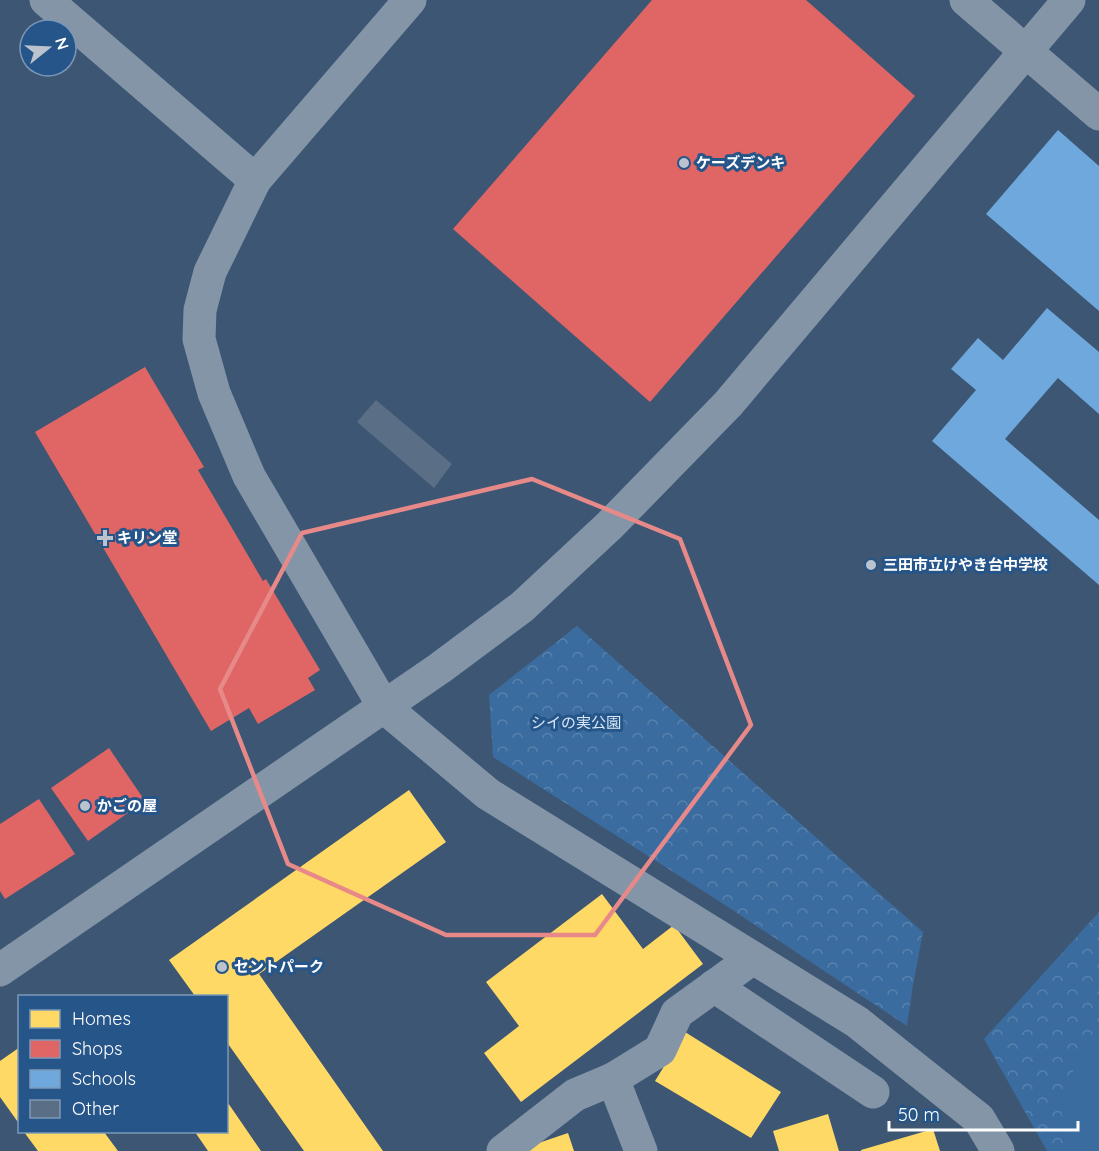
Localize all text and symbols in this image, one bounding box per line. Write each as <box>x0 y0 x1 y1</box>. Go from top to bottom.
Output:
north arrow <box>18 18 78 78</box>
text: N <box>51 35 74 52</box>
place label: ケーズデンキ <box>696 153 785 172</box>
marker: ケーズデンキ <box>677 156 691 170</box>
place label: キリン堂 <box>117 528 177 547</box>
marker: キリン堂 <box>98 531 112 545</box>
place label: 三田市立けやき台中学校 <box>883 555 1048 574</box>
marker: 三田市立けやき台中学校 <box>864 558 878 572</box>
park label: シイの実公園 <box>531 713 621 732</box>
place label: かごの屋 <box>97 796 157 815</box>
marker: かごの屋 <box>78 799 92 813</box>
place label: セントパーク <box>234 957 324 976</box>
marker: セントパーク <box>215 960 229 974</box>
legend <box>18 995 228 1133</box>
text: Homes <box>72 1007 131 1030</box>
text: Shops <box>72 1037 123 1060</box>
text: Schools <box>72 1067 136 1090</box>
scale bar <box>889 1094 1078 1132</box>
text: Other <box>72 1097 119 1120</box>
text: 50 m <box>898 1103 940 1126</box>

